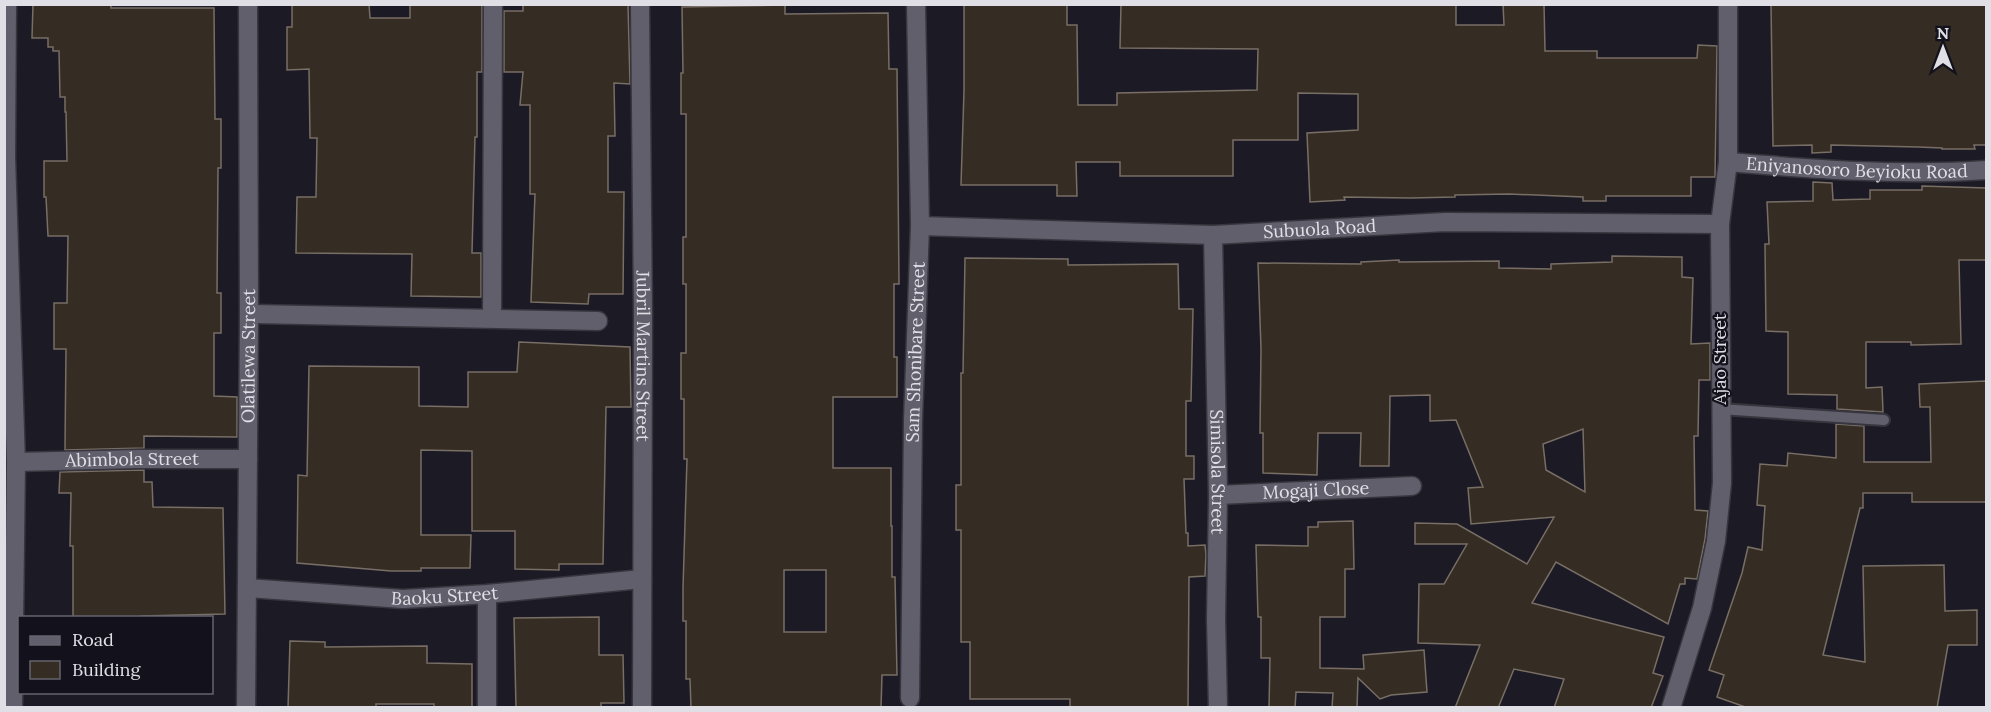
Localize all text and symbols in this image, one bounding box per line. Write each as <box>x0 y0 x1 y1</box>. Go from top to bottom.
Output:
north arrow <box>1913 18 1973 78</box>
text: N <box>1937 23 1949 43</box>
street label: Eniyanosoro Beyioku Road <box>1745 151 1968 183</box>
street label: Subuola Road <box>1262 214 1377 243</box>
street label: Sam Shonibare Street <box>901 261 930 443</box>
street label: Jubril Martins Street <box>632 269 655 442</box>
street label: Olatilewa Street <box>236 289 260 423</box>
street label: Ajao Street <box>1708 313 1731 406</box>
street label: Simisola Street <box>1205 409 1230 535</box>
street label: Abimbola Street <box>64 447 199 472</box>
street label: Mogaji Close <box>1262 476 1370 504</box>
street label: Baoku Street <box>390 581 499 610</box>
legend <box>18 616 213 694</box>
text: Road <box>72 628 114 651</box>
text: Building <box>72 658 142 681</box>

